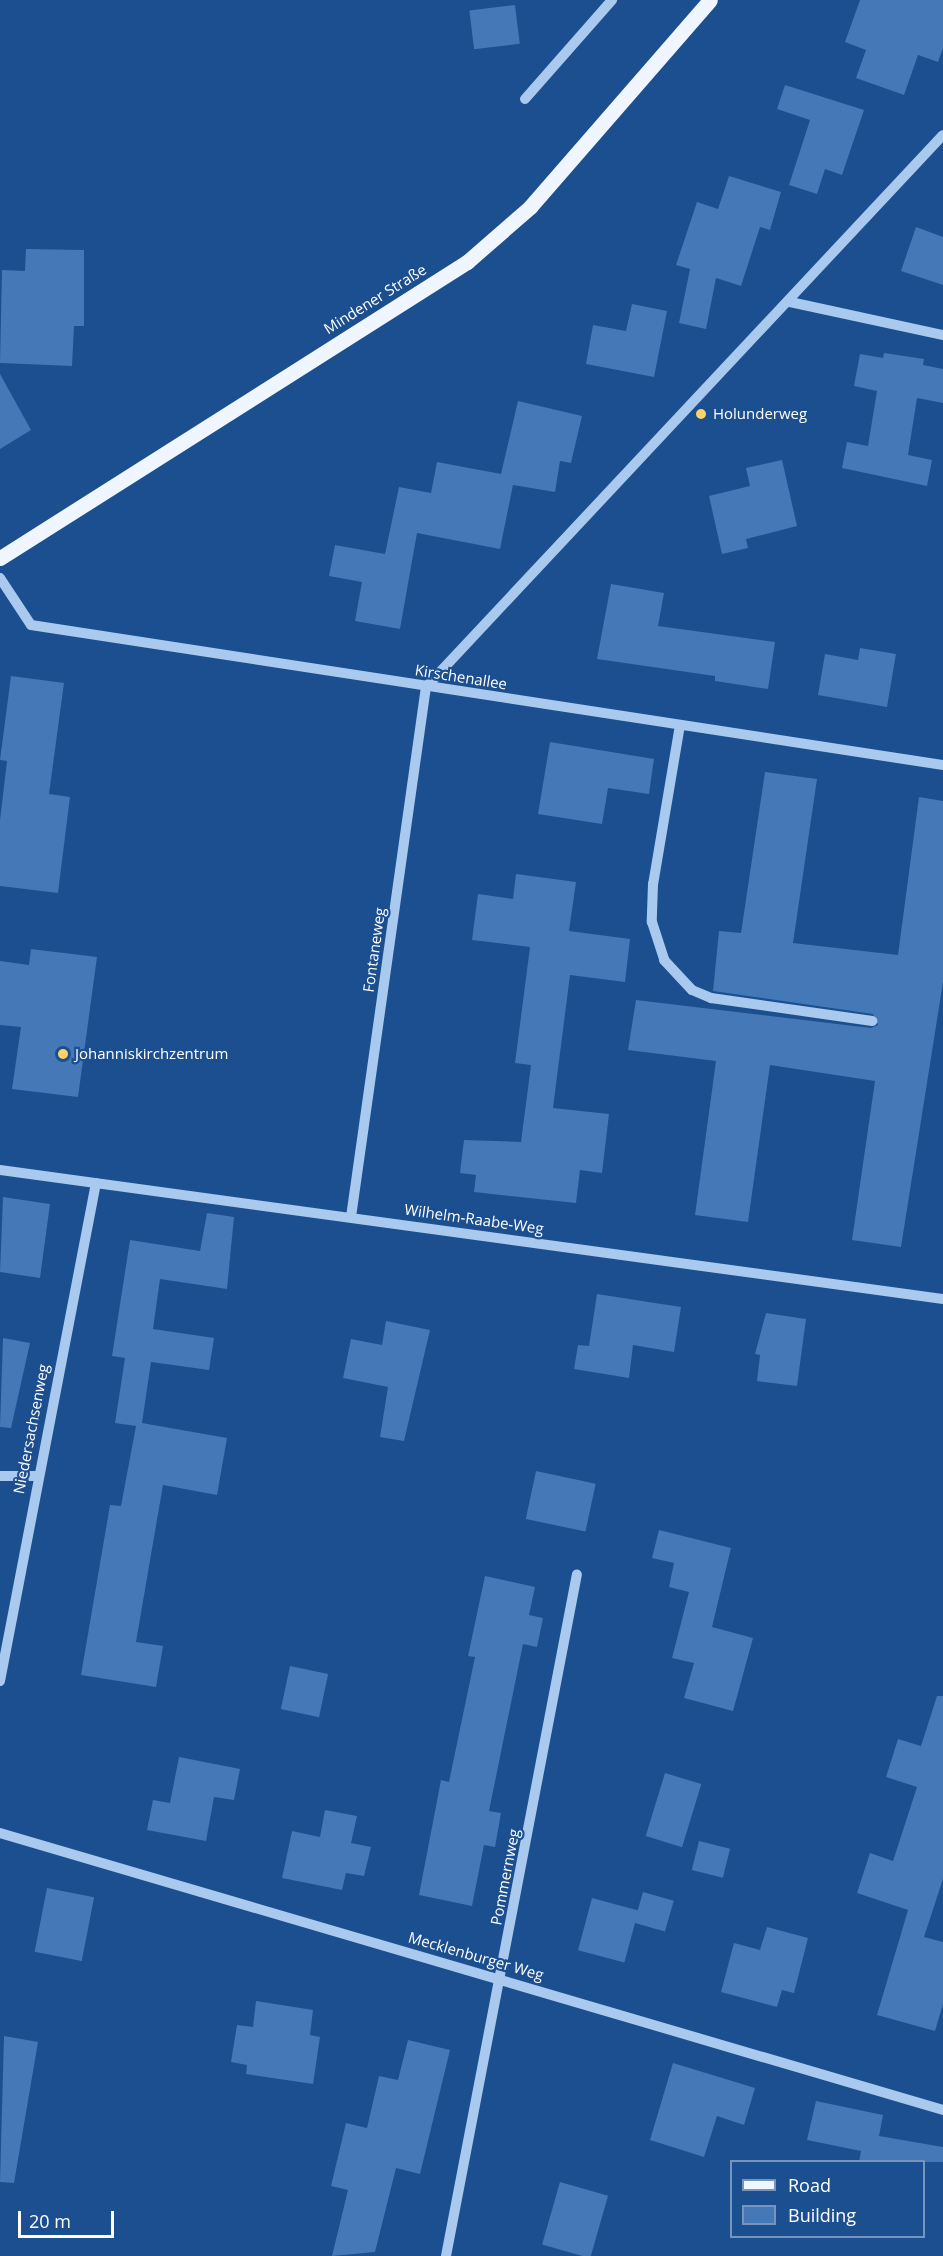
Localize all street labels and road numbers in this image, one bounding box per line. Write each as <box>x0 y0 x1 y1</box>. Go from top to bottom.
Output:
street label: Mindener Straße <box>320 260 430 338</box>
street label: Kirschenallee <box>414 661 508 693</box>
street label: Fontaneweg <box>359 906 389 994</box>
street label: Wilhelm-Raabe-Weg <box>403 1200 545 1238</box>
street label: Niedersachsenweg <box>10 1362 52 1496</box>
street label: Pommernweg <box>487 1827 523 1927</box>
street label: Mecklenburger Weg <box>406 1928 546 1984</box>

